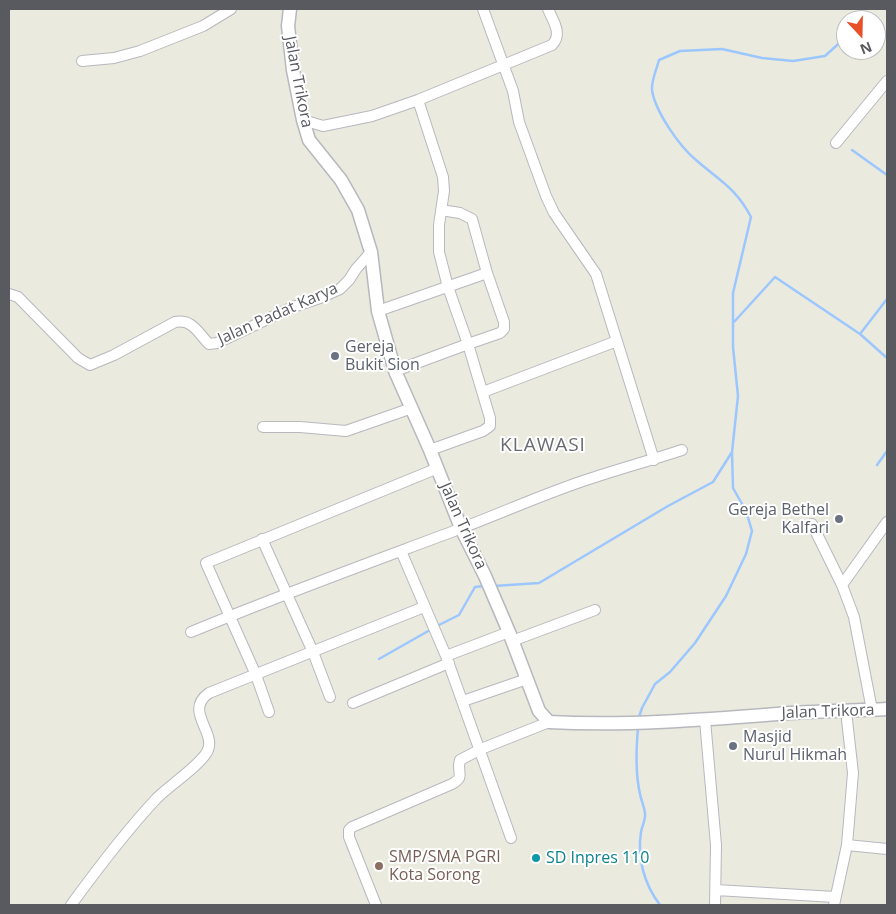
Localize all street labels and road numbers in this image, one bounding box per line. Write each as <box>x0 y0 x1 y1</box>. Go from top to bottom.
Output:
street label: Jalan Trikora <box>280 35 316 129</box>
street label: Jalan Padat Karya <box>215 279 341 349</box>
street label: Jalan Trikora <box>435 480 491 572</box>
street label: Jalan Trikora <box>781 701 875 723</box>

